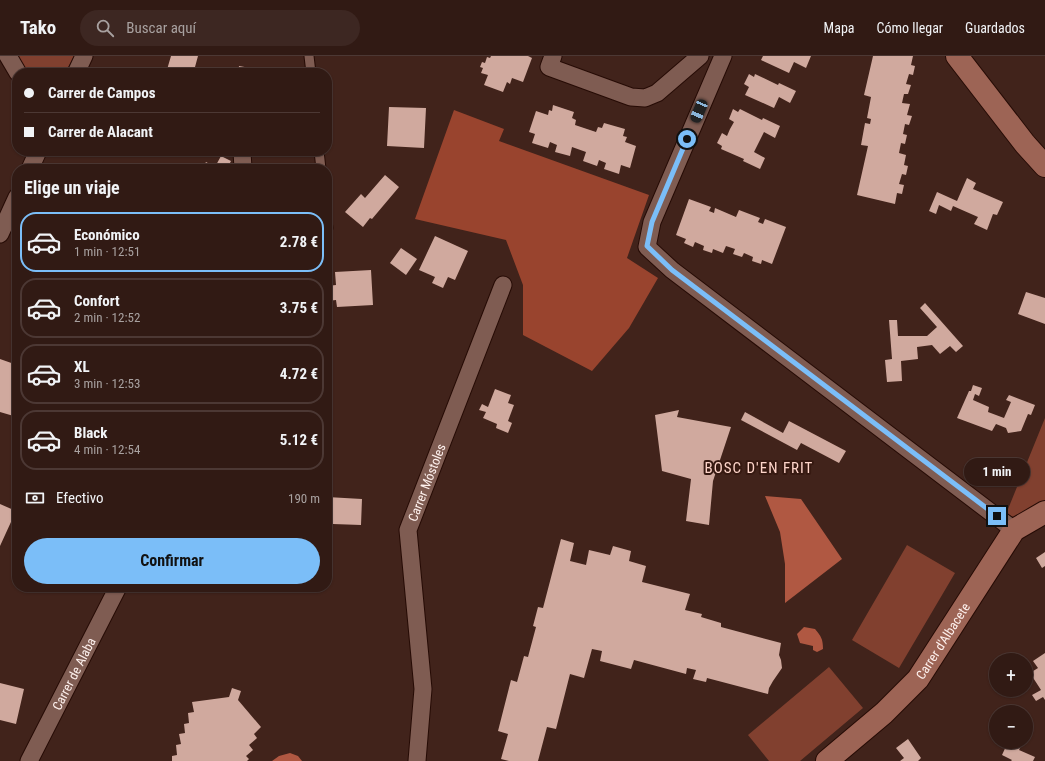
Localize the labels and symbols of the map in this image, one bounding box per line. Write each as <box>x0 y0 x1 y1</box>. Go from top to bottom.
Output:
car <box>689 98 709 124</box>
route start <box>678 130 696 148</box>
street label: Carrer Móstoles <box>405 441 448 523</box>
callout: 1 min <box>964 458 1030 486</box>
district label: BOSC D'EN FRIT <box>705 459 813 477</box>
route end <box>988 507 1006 525</box>
street label: Carrer d'Albacete <box>913 600 973 682</box>
street label: Carrer de Alaba <box>49 635 98 712</box>

